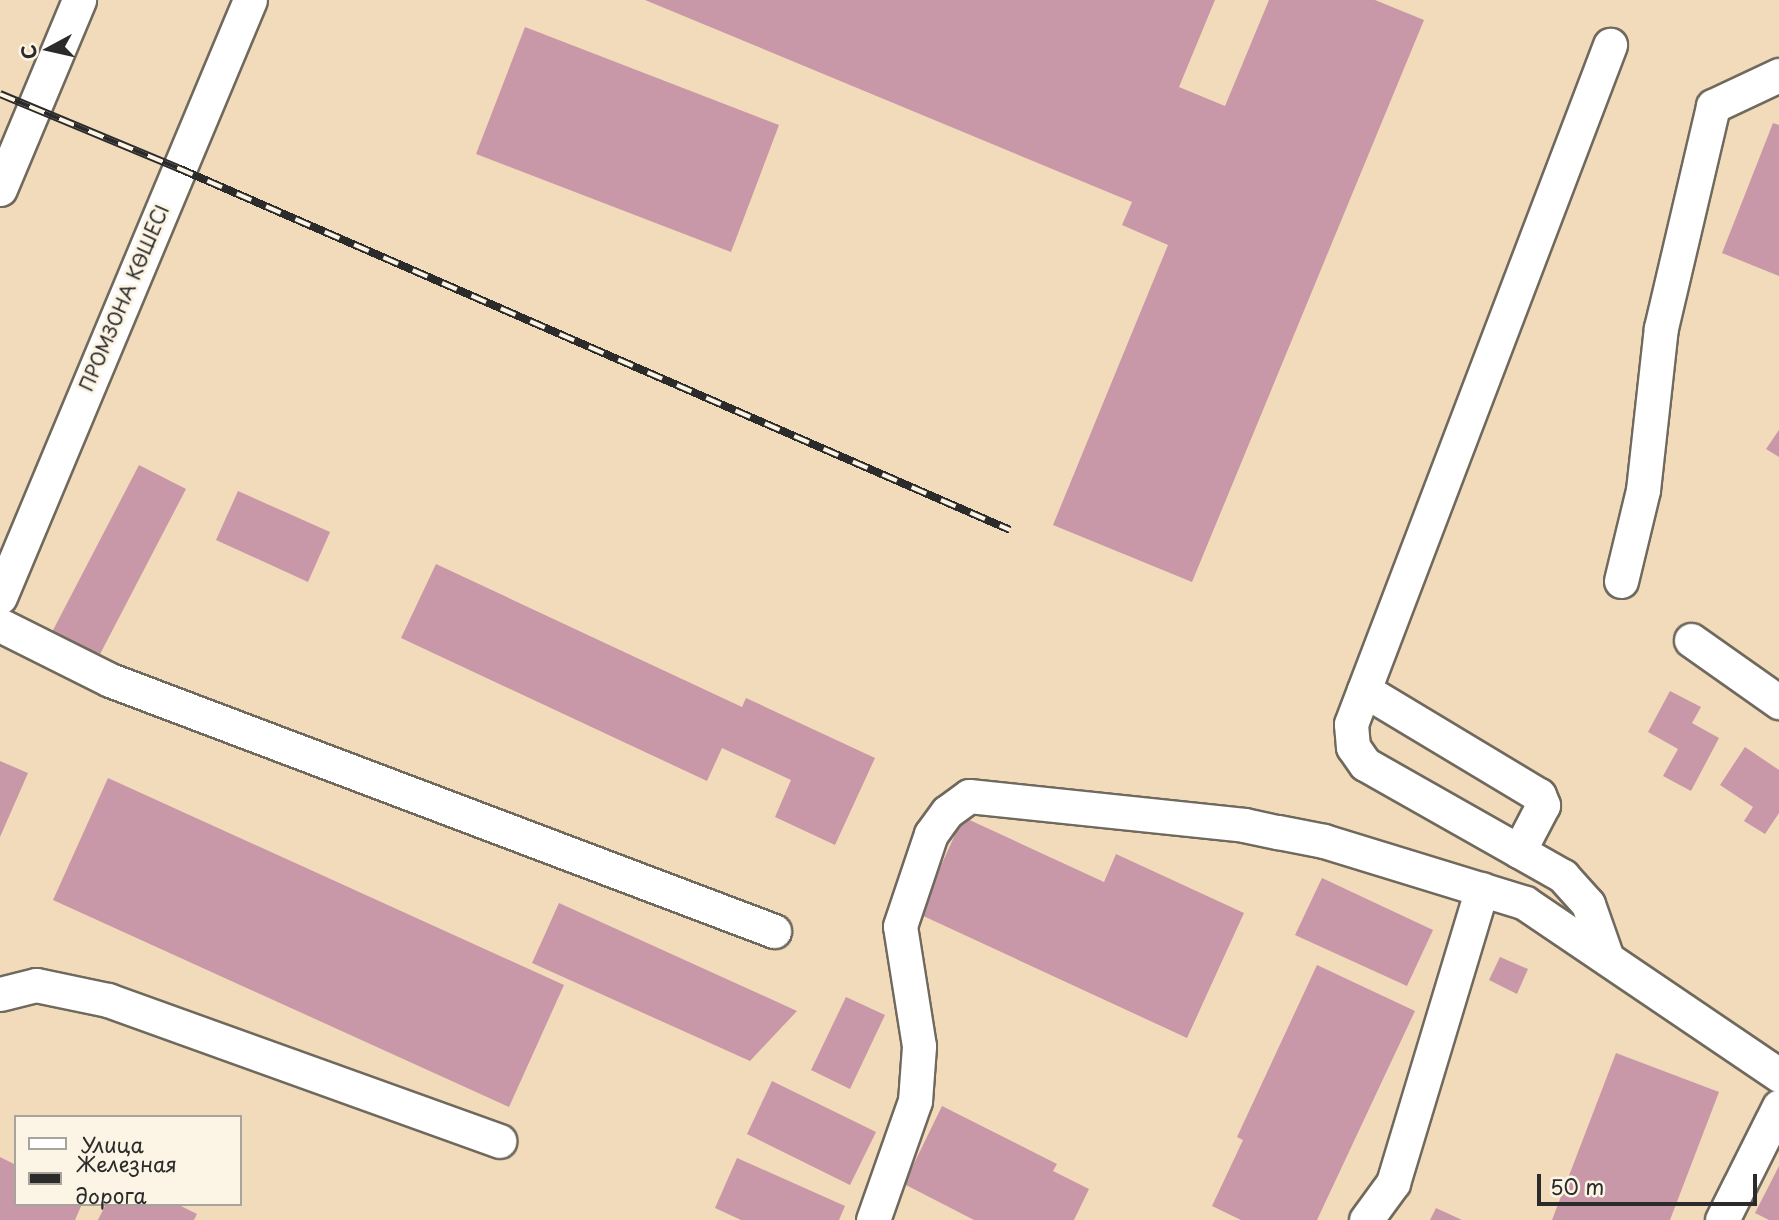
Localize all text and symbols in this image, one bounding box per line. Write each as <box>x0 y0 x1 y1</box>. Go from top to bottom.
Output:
north arrow <box>14 14 84 84</box>
text: С <box>13 43 43 61</box>
street label: ПРОМЗОНА КӨШЕСІ <box>75 202 173 394</box>
legend <box>14 1115 242 1206</box>
text: Улица <box>81 1128 144 1160</box>
text: Железная дорога <box>76 1147 177 1211</box>
scale bar <box>1541 1160 1762 1204</box>
text: 50 m <box>1550 1170 1604 1202</box>

